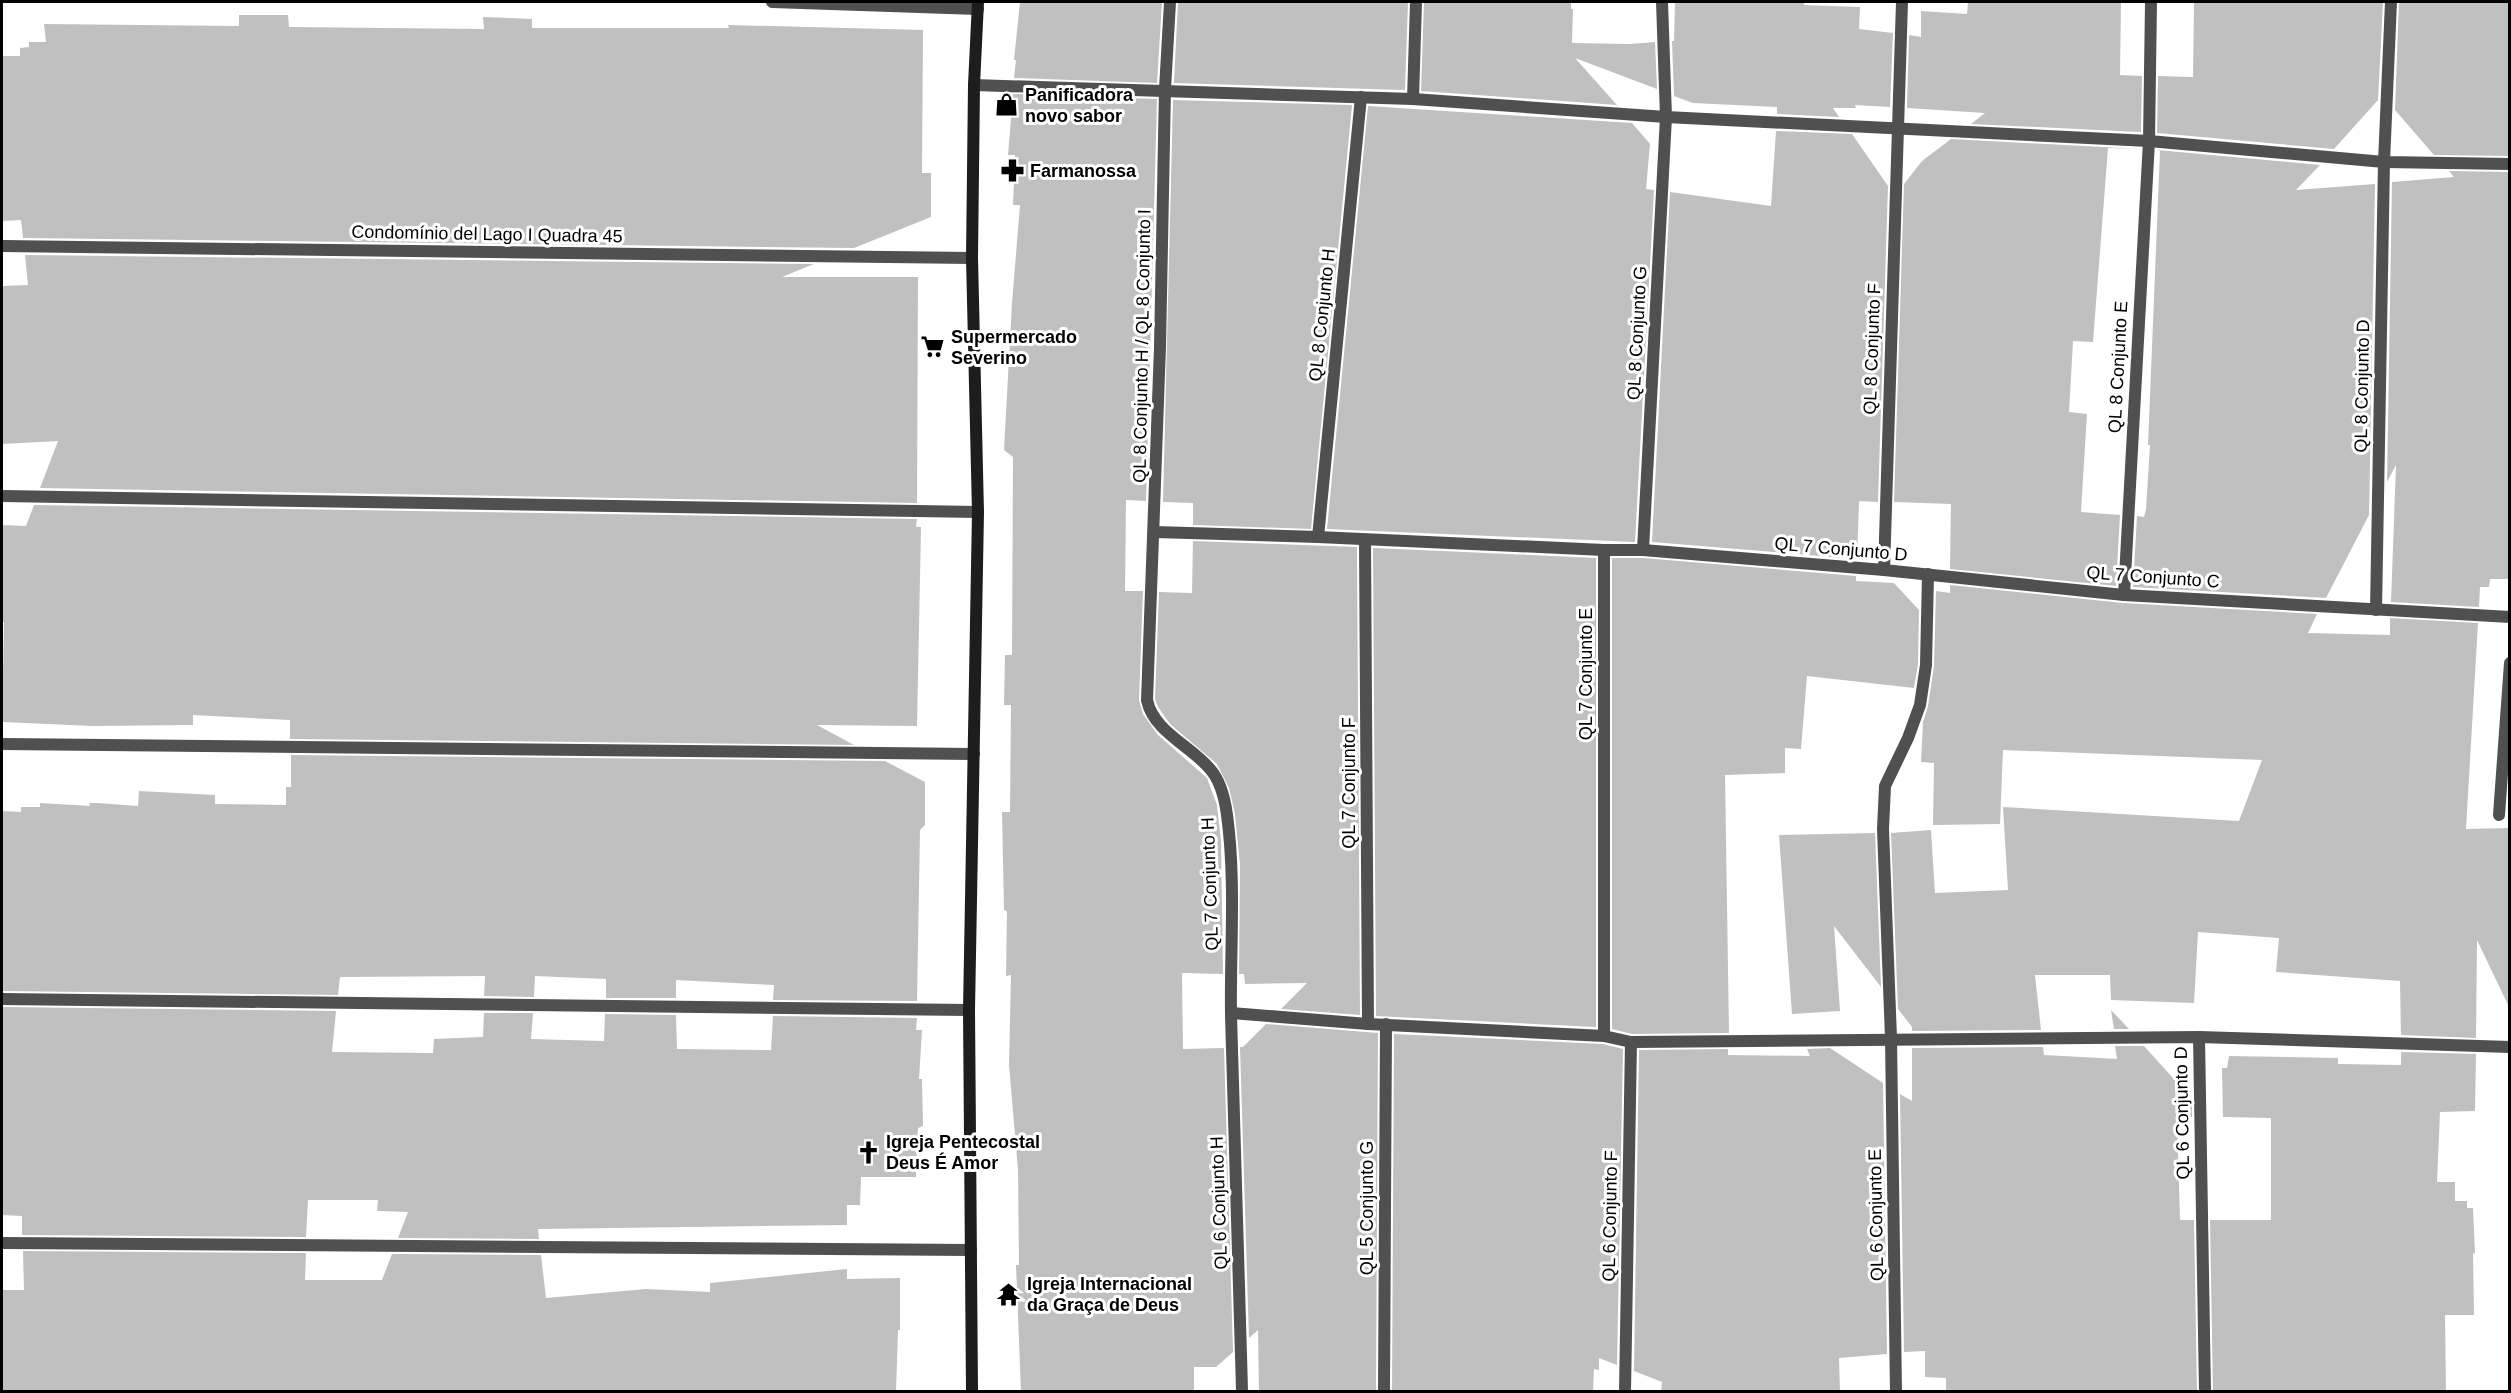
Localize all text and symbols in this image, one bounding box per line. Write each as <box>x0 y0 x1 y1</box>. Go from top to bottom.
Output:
place label: Panificadora novo sabor <box>1025 85 1134 126</box>
shop icon: Panificadora novo sabor <box>994 92 1020 118</box>
pharmacy icon: Farmanossa <box>999 158 1025 184</box>
place label: Farmanossa <box>1030 161 1137 181</box>
street label: QL 8 Conjunto H / QL 8 Conjunto I <box>1130 209 1154 483</box>
street label: Condomínio del Lago I Quadra 45 <box>351 222 623 246</box>
street label: QL 8 Conjunto H <box>1305 248 1339 382</box>
street label: QL 8 Conjunto G <box>1623 265 1651 401</box>
street label: QL 8 Conjunto F <box>1860 283 1884 415</box>
street label: QL 8 Conjunto E <box>2105 300 2131 434</box>
street label: QL 8 Conjunto D <box>2351 319 2373 453</box>
place label: Supermercado Severino <box>951 327 1077 368</box>
supermarket icon: Supermercado Severino <box>920 334 946 360</box>
street label: QL 7 Conjunto D <box>1774 533 1908 565</box>
street label: QL 7 Conjunto C <box>2086 562 2220 592</box>
street label: QL 7 Conjunto E <box>1576 608 1596 740</box>
street label: QL 7 Conjunto F <box>1339 717 1359 849</box>
street label: QL 7 Conjunto H <box>1198 817 1222 951</box>
street label: QL 6 Conjunto D <box>2171 1046 2193 1180</box>
place label: Igreja Pentecostal Deus É Amor <box>886 1132 1040 1173</box>
street label: QL 6 Conjunto H <box>1207 1136 1231 1270</box>
church icon: Igreja Pentecostal Deus É Amor <box>855 1139 881 1165</box>
street label: QL 5 Conjunto G <box>1357 1141 1377 1275</box>
street label: QL 6 Conjunto E <box>1865 1149 1887 1281</box>
street label: QL 6 Conjunto F <box>1599 1150 1621 1282</box>
place label: Igreja Internacional da Graça de Deus <box>1027 1274 1192 1315</box>
temple icon: Igreja Internacional da Graça de Deus <box>996 1281 1022 1307</box>

